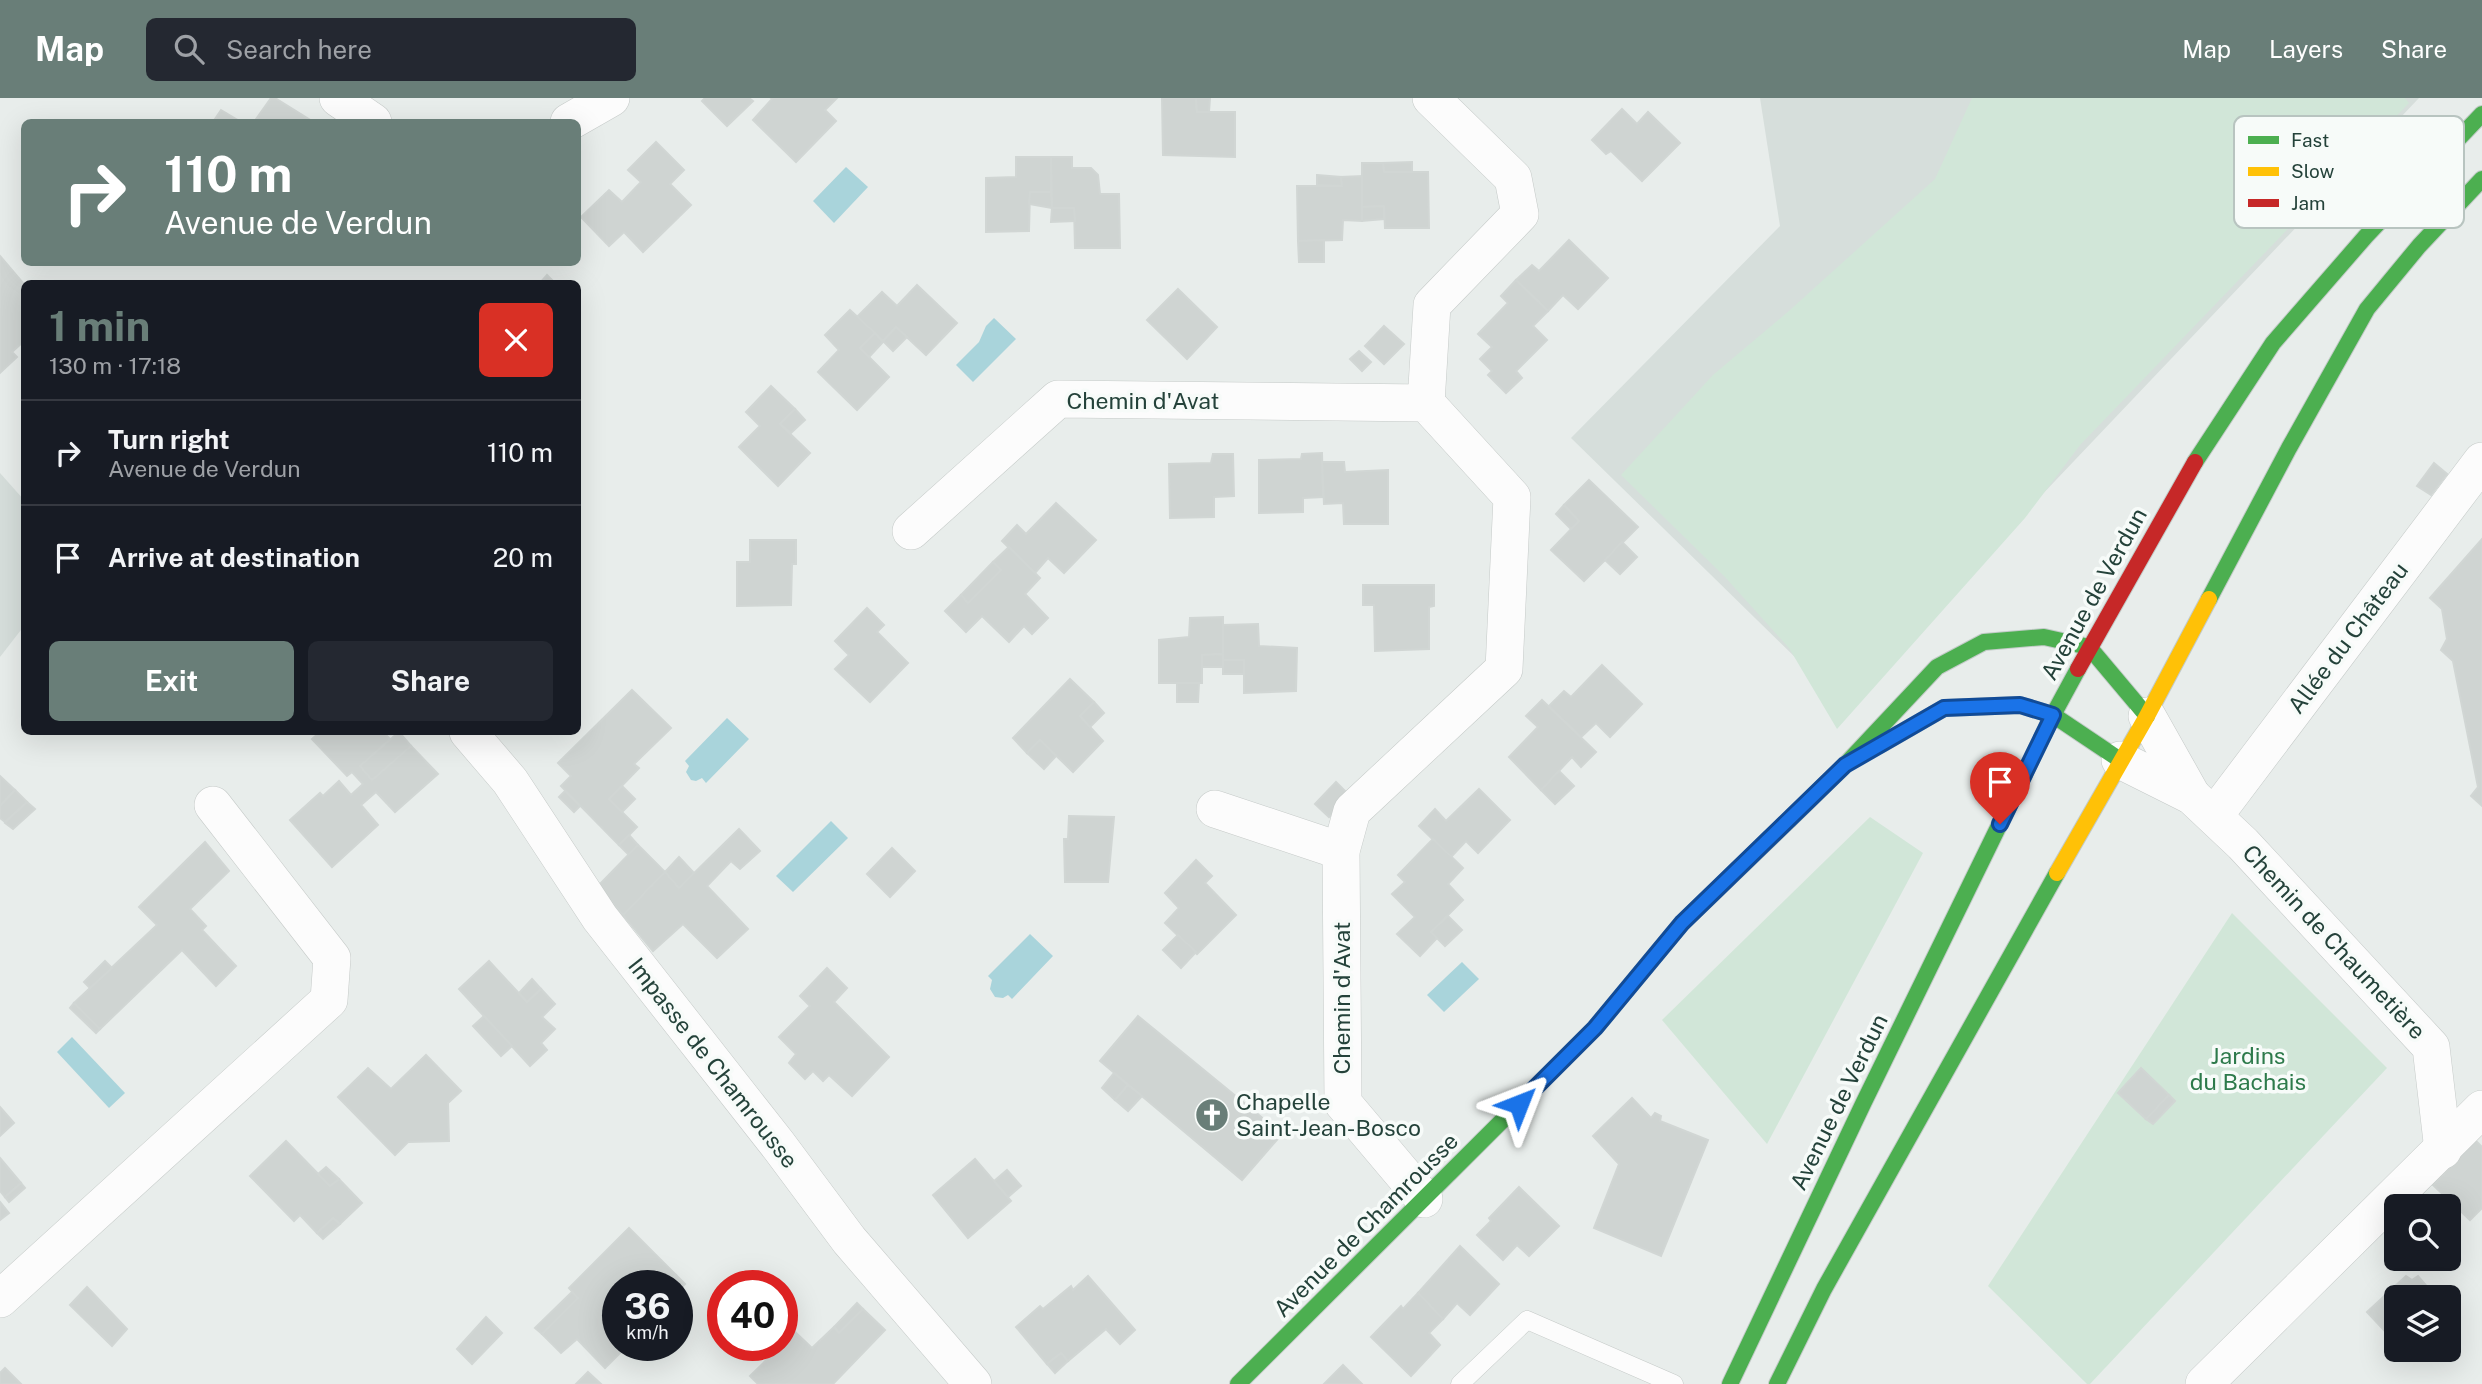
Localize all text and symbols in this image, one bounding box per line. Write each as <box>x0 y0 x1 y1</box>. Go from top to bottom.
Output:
search box <box>146 18 636 81</box>
text: Map <box>35 30 104 68</box>
icon: search <box>170 30 208 68</box>
text: Search here <box>226 34 372 65</box>
text: Map <box>2182 35 2231 63</box>
text: Layers <box>2269 35 2343 63</box>
text: Share <box>2381 35 2447 63</box>
legend <box>2234 116 2464 228</box>
text: Fast <box>2291 129 2329 151</box>
text: 110 m <box>164 145 292 203</box>
icon: right <box>49 147 140 238</box>
text: Slow <box>2291 160 2335 182</box>
text: Jam <box>2291 192 2325 214</box>
text: Avenue de Verdun <box>164 204 432 241</box>
text: 1 min <box>49 301 150 350</box>
button: close <box>479 303 553 377</box>
text: 130 m · 17:18 <box>49 352 181 379</box>
street label: Chemin d'Avat <box>1066 387 1220 414</box>
text: Turn right <box>108 424 230 455</box>
icon: right <box>49 434 87 472</box>
text: 110 m <box>487 437 553 468</box>
text: Avenue de Verdun <box>108 455 301 482</box>
street label: Avenue de Verdun <box>2035 503 2152 685</box>
icon: arrive <box>49 539 87 577</box>
text: Arrive at destination <box>108 542 360 573</box>
text: 20 m <box>493 542 553 573</box>
street label: Allée du Château <box>2282 557 2413 719</box>
button: Exit <box>49 641 294 721</box>
button: Share <box>308 641 553 721</box>
pin <box>1970 752 2030 824</box>
icon: arrive <box>1981 763 2019 801</box>
street label: Chemin de Chaumetière <box>2237 839 2431 1044</box>
street label: Chemin d'Avat <box>1328 921 1355 1075</box>
street label: Impasse de Chamrousse <box>623 952 804 1173</box>
street label: Avenue de Verdun <box>1784 1009 1893 1194</box>
park label: Jardins du Bachais <box>2190 1042 2306 1095</box>
position arrow <box>1482 1067 1556 1141</box>
place label: Chapelle Saint-Jean-Bosco <box>1236 1088 1421 1141</box>
church icon: Chapelle Saint-Jean-Bosco <box>1193 1096 1231 1134</box>
street label: Avenue de Chamrousse <box>1268 1127 1463 1322</box>
map controls <box>2384 1194 2461 1362</box>
button: search <box>2384 1194 2461 1271</box>
speed limit sign: 40 <box>707 1270 798 1361</box>
button: layers <box>2384 1285 2461 1362</box>
text: 36 <box>624 1286 671 1327</box>
text: km/h <box>626 1322 669 1343</box>

